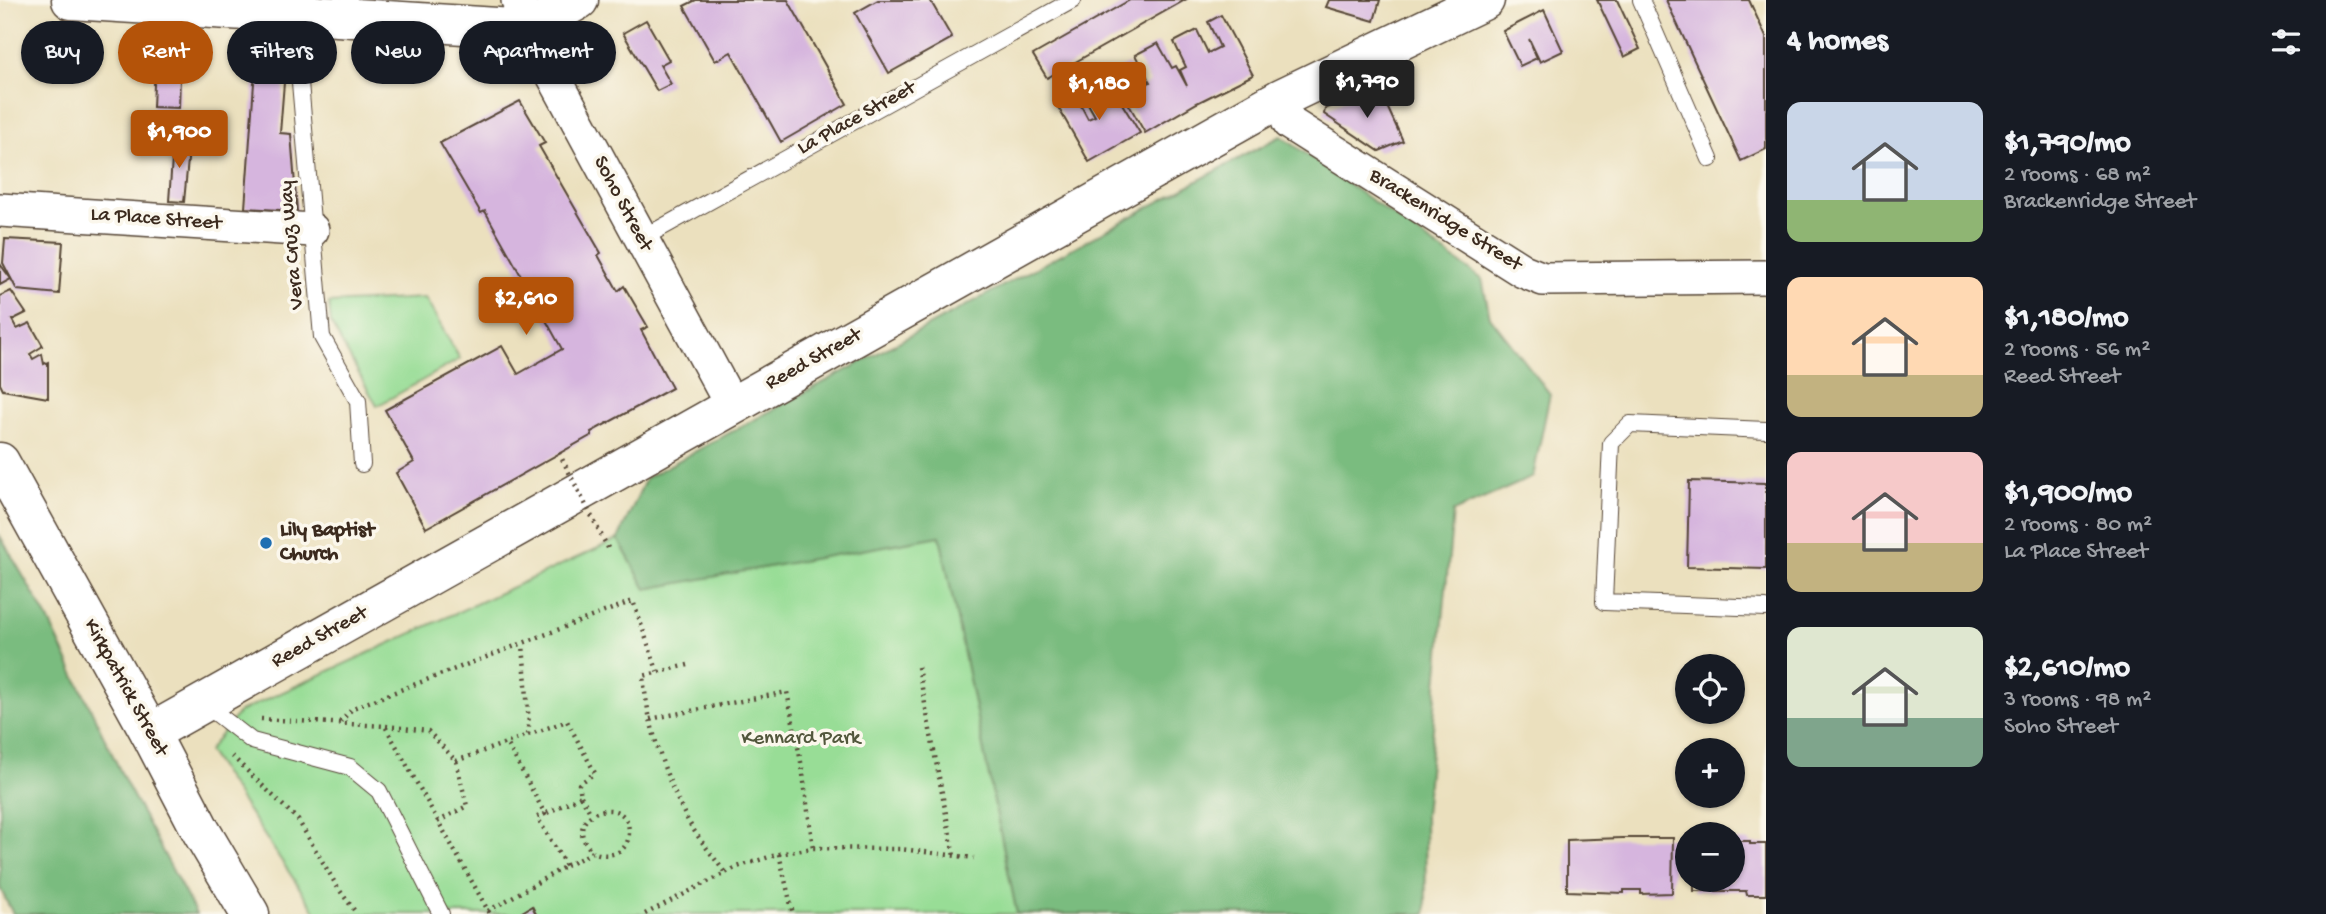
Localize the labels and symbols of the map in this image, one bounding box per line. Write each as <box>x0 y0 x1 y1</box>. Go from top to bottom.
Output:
pin: $1,790 <box>1310 60 1424 120</box>
pin: $1,180 <box>1042 62 1156 122</box>
street label: La Place Street <box>794 75 923 162</box>
pin: $1,900 <box>122 110 236 170</box>
street label: Soho Street <box>587 152 659 258</box>
street label: Brackenridge Street <box>1363 163 1528 279</box>
street label: Vera Cruz Way <box>275 179 311 312</box>
street label: La Place Street <box>90 203 225 237</box>
pin: $2,610 <box>469 278 583 337</box>
street label: Reed Street <box>762 322 869 397</box>
place label: Lily Baptist Church <box>279 519 377 568</box>
marker: Lily Baptist Church <box>258 535 274 551</box>
street label: Reed Street <box>268 600 375 675</box>
street label: Kirkpatrick Street <box>77 615 174 763</box>
park label: Kennard Park <box>742 727 863 752</box>

